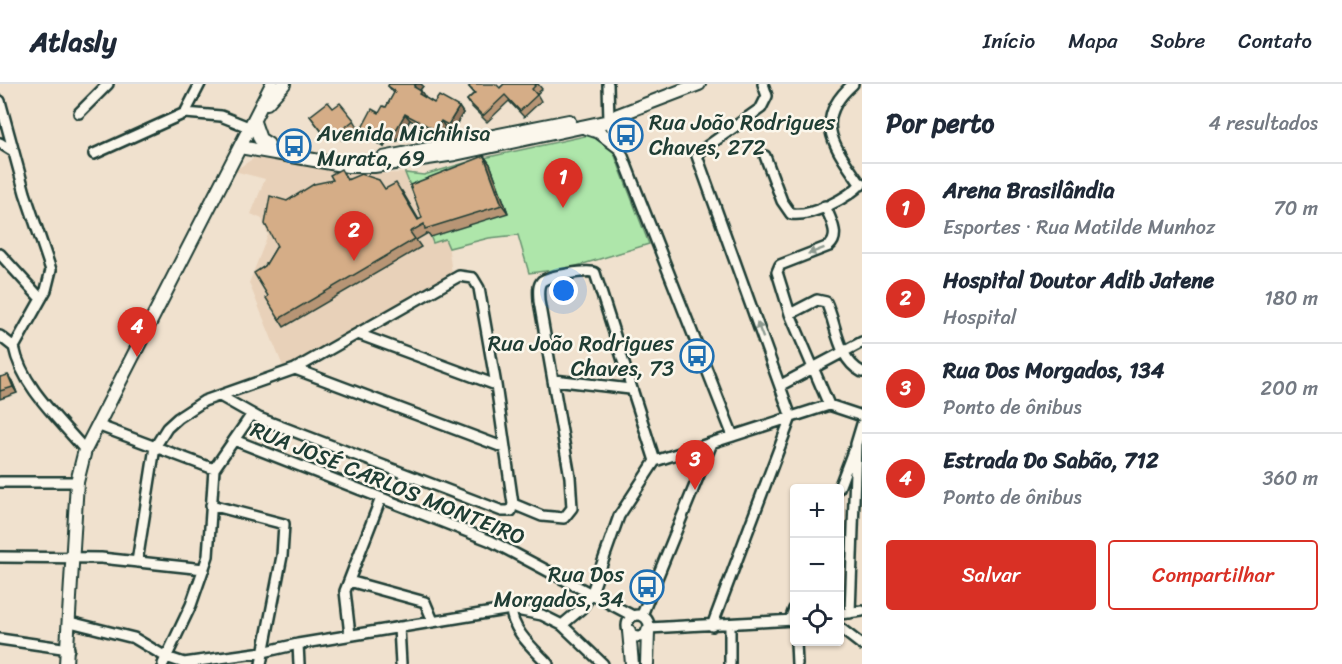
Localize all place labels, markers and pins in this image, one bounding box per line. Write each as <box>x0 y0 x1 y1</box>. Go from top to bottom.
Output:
place label: Rua João Rodrigues Chaves, 272 <box>649 103 836 167</box>
place label: Avenida Michihisa Murata, 69 <box>316 114 491 178</box>
bus stop icon: Rua João Rodrigues Chaves, 272 <box>608 117 644 153</box>
bus stop icon: Avenida Michihisa Murata, 69 <box>276 128 312 164</box>
pin: 1 <box>544 158 582 208</box>
pin: 2 <box>334 212 374 261</box>
pin: 4 <box>118 308 156 357</box>
place label: Rua João Rodrigues Chaves, 73 <box>488 324 675 388</box>
bus stop icon: Rua João Rodrigues Chaves, 73 <box>679 338 715 374</box>
pin: 3 <box>676 440 714 490</box>
place label: Rua Dos Morgados, 34 <box>494 555 625 619</box>
bus stop icon: Rua Dos Morgados, 34 <box>629 569 665 605</box>

